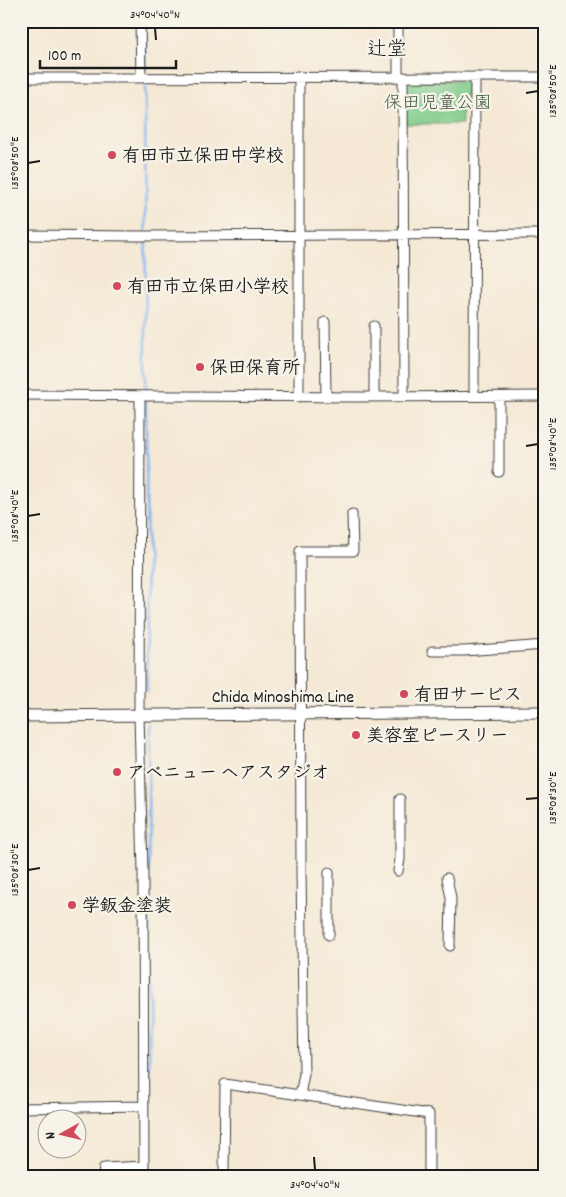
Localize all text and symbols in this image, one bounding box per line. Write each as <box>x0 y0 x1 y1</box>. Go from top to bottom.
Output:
text: 34°04'40"N <box>130 7 180 24</box>
district label: 辻堂 <box>367 37 407 65</box>
scale bar <box>40 38 176 70</box>
text: 100 m <box>48 46 81 68</box>
text: 135°08'50"E <box>545 64 562 117</box>
park label: 保田児童公園 <box>384 92 492 117</box>
text: 135°08'50"E <box>7 136 24 189</box>
place label: 有田市立保田中学校 <box>122 145 284 170</box>
marker: 有田市立保田中学校 <box>106 149 118 161</box>
place label: 有田市立保田小学校 <box>127 276 289 301</box>
marker: 有田市立保田小学校 <box>111 280 123 292</box>
place label: 保田保育所 <box>210 357 300 382</box>
marker: 保田保育所 <box>194 361 206 373</box>
text: 135°08'40"E <box>545 417 562 470</box>
text: 135°08'40"E <box>7 489 24 542</box>
place label: 有田サービス <box>414 684 522 709</box>
street label: Chida Minoshima Line <box>212 686 354 711</box>
marker: 有田サービス <box>398 688 410 700</box>
place label: 美容室ピースリー <box>366 725 508 750</box>
marker: 美容室ピースリー <box>350 729 362 741</box>
place label: アベニュー ヘアスタジオ <box>127 762 329 787</box>
marker: アベニュー ヘアスタジオ <box>111 766 123 778</box>
text: 135°08'30"E <box>545 771 562 824</box>
text: 135°08'30"E <box>7 843 24 896</box>
place label: 学鈑金塗装 <box>82 895 172 920</box>
marker: 学鈑金塗装 <box>66 899 78 911</box>
north arrow <box>38 1110 88 1160</box>
text: N <box>41 1131 61 1140</box>
text: 34°04'40"N <box>290 1177 340 1194</box>

